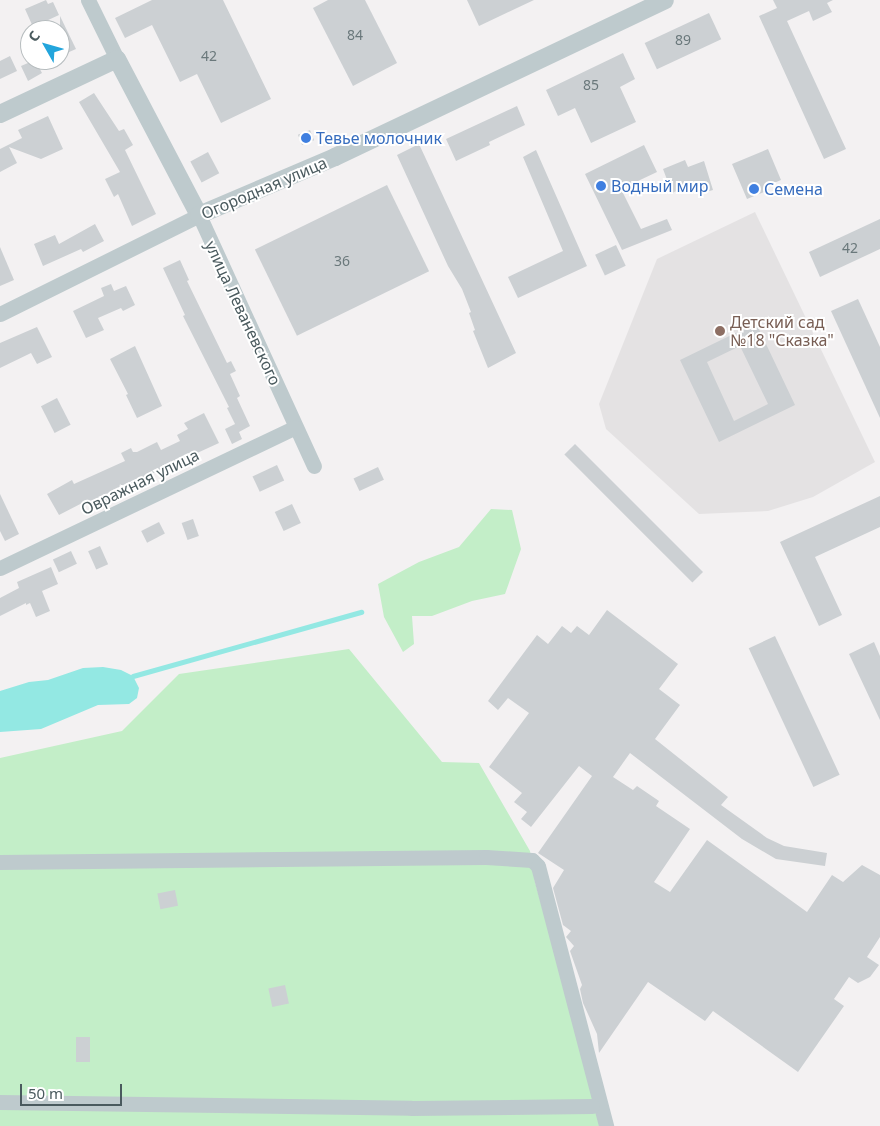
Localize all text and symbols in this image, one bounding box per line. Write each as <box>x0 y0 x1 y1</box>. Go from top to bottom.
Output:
north arrow <box>20 20 70 70</box>
text: С <box>23 27 44 45</box>
house number: 84 <box>347 27 363 43</box>
house number: 89 <box>675 32 691 48</box>
house number: 42 <box>201 48 217 64</box>
house number: 85 <box>583 77 599 93</box>
place label: Тевье молочник <box>316 128 442 148</box>
marker: Тевье молочник <box>300 132 312 144</box>
street label: Огородная улица <box>198 153 330 223</box>
place label: Водный мир <box>611 176 708 196</box>
place label: Семена <box>764 179 823 199</box>
marker: Водный мир <box>595 180 607 192</box>
marker: Семена <box>748 183 760 195</box>
street label: улица Леваневского <box>201 238 285 388</box>
house number: 42 <box>842 240 858 256</box>
house number: 36 <box>334 253 350 269</box>
place label: Детский сад №18 "Сказка" <box>730 312 834 350</box>
marker: Детский сад №18 "Сказка" <box>714 325 726 337</box>
street label: Овражная улица <box>78 445 202 519</box>
scale bar <box>22 1074 125 1106</box>
text: 50 m <box>28 1083 63 1103</box>

